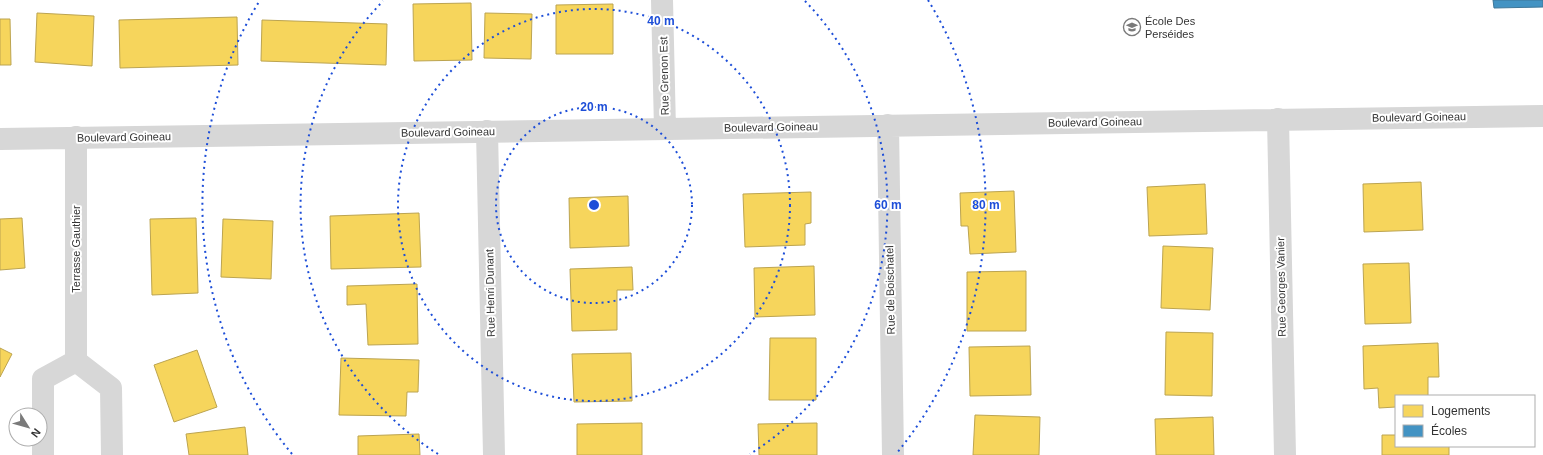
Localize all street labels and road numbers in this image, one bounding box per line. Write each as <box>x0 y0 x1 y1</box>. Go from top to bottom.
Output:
street label: Rue Grenon Est <box>657 36 671 116</box>
street label: Boulevard Goineau <box>1372 110 1466 124</box>
street label: Boulevard Goineau <box>1048 115 1142 129</box>
street label: Boulevard Goineau <box>724 120 818 134</box>
street label: Boulevard Goineau <box>401 125 495 139</box>
street label: Boulevard Goineau <box>77 130 171 144</box>
street label: Terrasse Gauthier <box>70 205 82 293</box>
street label: Rue Georges Vanier <box>1274 237 1288 337</box>
street label: Rue de Boischatel <box>883 245 897 335</box>
street label: Rue Henri Dunant <box>483 249 497 337</box>

